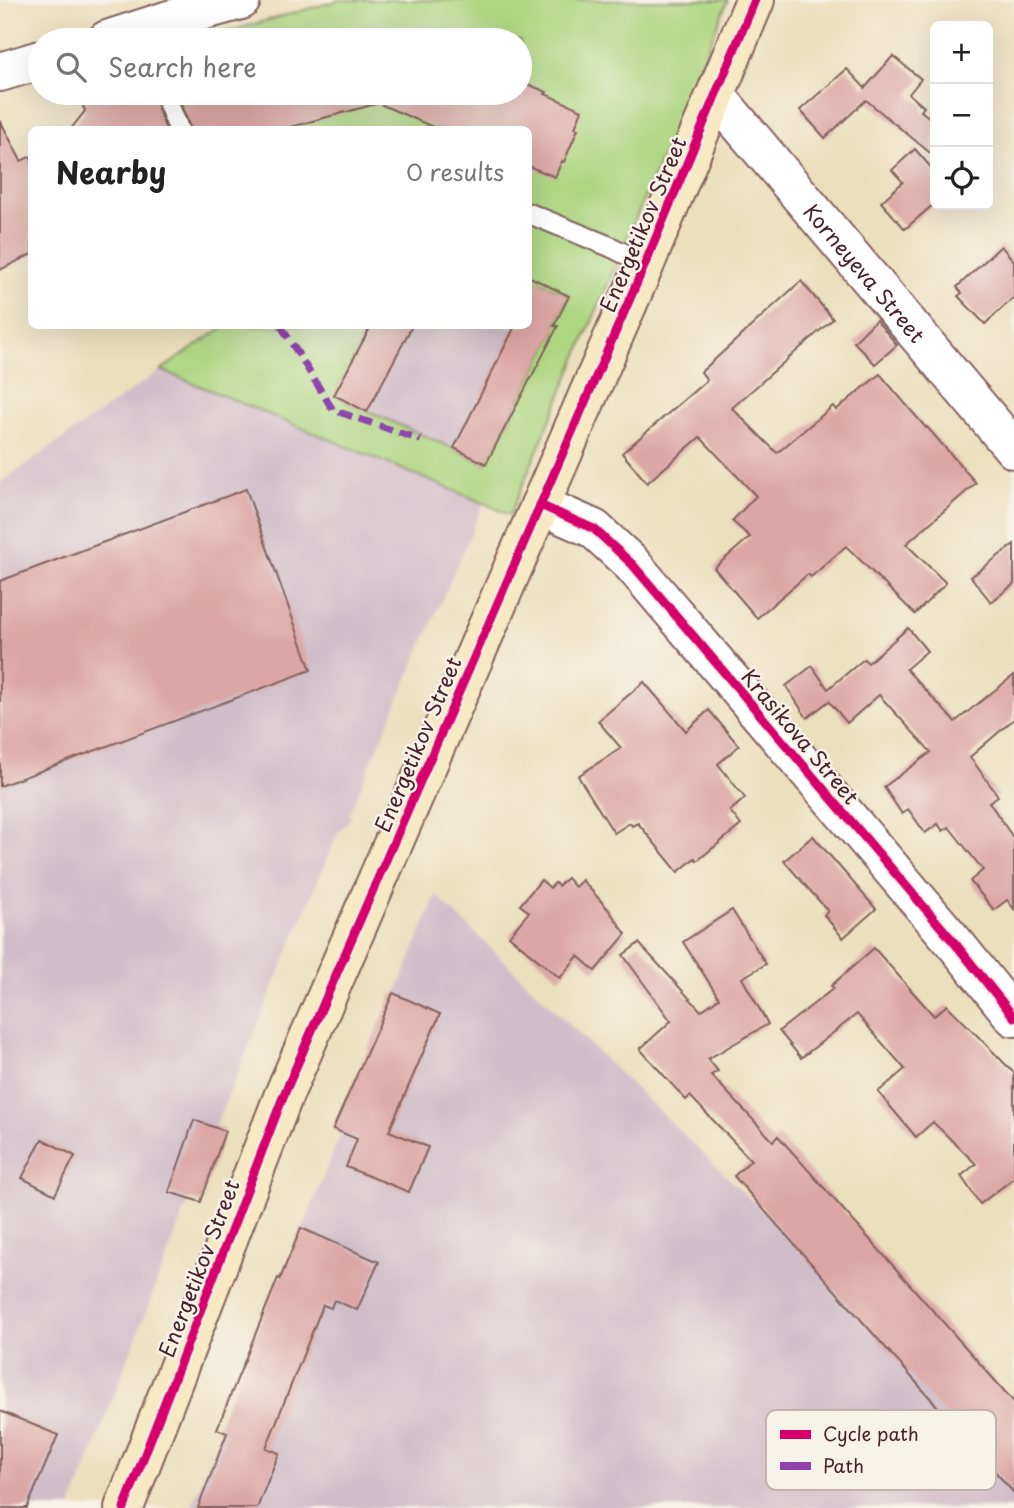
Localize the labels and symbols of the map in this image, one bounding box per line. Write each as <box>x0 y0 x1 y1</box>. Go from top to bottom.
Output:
street label: Energetikov Street <box>591 131 693 317</box>
street label: Korneyeva Street <box>797 196 933 349</box>
street label: Energetikov Street <box>366 651 468 837</box>
street label: Krasikova Street <box>735 661 867 811</box>
street label: Energetikov Street <box>149 1175 247 1361</box>
legend <box>766 1410 996 1490</box>
text: Cycle path <box>823 1419 919 1447</box>
text: Path <box>823 1451 864 1479</box>

